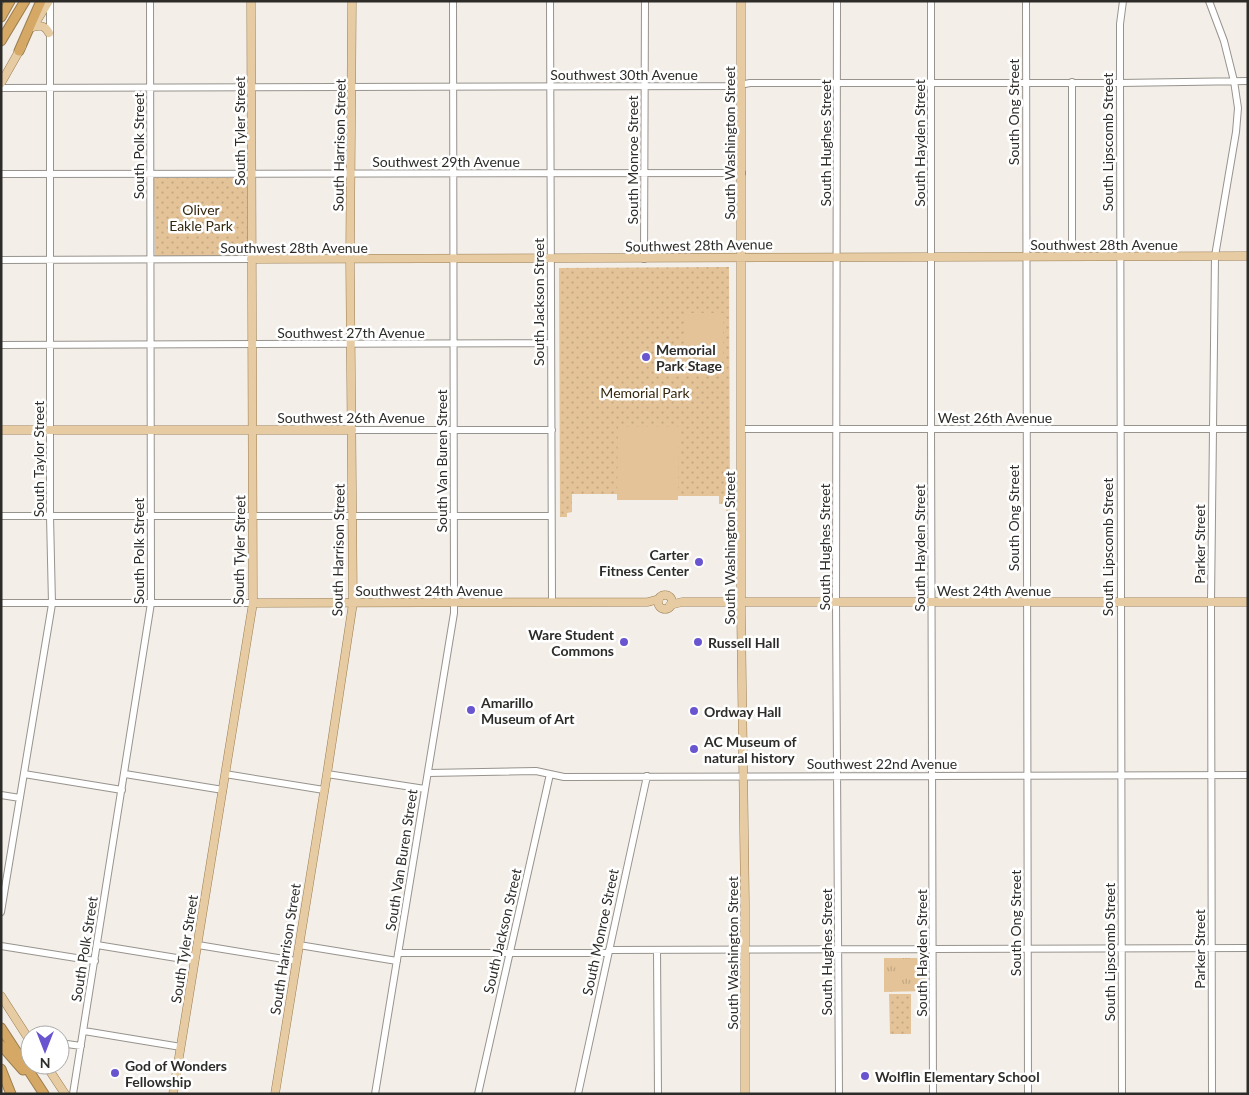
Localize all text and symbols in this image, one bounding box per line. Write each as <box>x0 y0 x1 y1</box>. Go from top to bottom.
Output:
street label: South Ong Street <box>1005 59 1022 165</box>
street label: Southwest 30th Avenue <box>550 66 698 83</box>
street label: South Washington Street <box>721 66 738 220</box>
street label: South Lipscomb Street <box>1099 73 1116 211</box>
street label: South Tyler Street <box>231 76 248 186</box>
street label: South Harrison Street <box>329 78 349 212</box>
street label: South Hughes Street <box>817 79 834 207</box>
street label: South Hayden Street <box>911 79 928 207</box>
street label: South Polk Street <box>130 93 147 199</box>
street label: South Monroe Street <box>624 96 641 224</box>
street label: Southwest 29th Avenue <box>372 153 520 170</box>
park label: Oliver Eakle Park <box>169 201 234 234</box>
street label: Southwest 28th Avenue <box>625 235 773 255</box>
street label: Southwest 28th Avenue <box>1030 236 1178 253</box>
street label: South Jackson Street <box>530 238 547 366</box>
street label: Southwest 28th Avenue <box>220 239 368 256</box>
street label: Southwest 27th Avenue <box>277 324 425 341</box>
place label: Memorial Park Stage <box>656 341 723 374</box>
marker: Memorial Park Stage <box>640 351 652 363</box>
park label: Memorial Park <box>600 384 691 401</box>
street label: South Van Buren Street <box>433 389 450 533</box>
street label: South Taylor Street <box>30 401 47 517</box>
street label: Southwest 26th Avenue <box>277 409 425 426</box>
street label: West 26th Avenue <box>938 409 1052 426</box>
street label: South Ong Street <box>1005 465 1022 571</box>
street label: South Washington Street <box>721 471 738 625</box>
street label: South Lipscomb Street <box>1099 478 1116 616</box>
street label: South Harrison Street <box>328 483 348 617</box>
street label: South Hughes Street <box>816 483 833 611</box>
street label: South Hayden Street <box>911 484 928 612</box>
street label: South Tyler Street <box>230 495 248 605</box>
street label: South Polk Street <box>130 498 147 604</box>
street label: Parker Street <box>1191 504 1208 584</box>
place label: Carter Fitness Center <box>599 546 690 579</box>
marker: Carter Fitness Center <box>693 556 705 568</box>
street label: Southwest 24th Avenue <box>355 582 503 599</box>
street label: West 24th Avenue <box>937 582 1051 599</box>
place label: Ware Student Commons <box>528 626 615 659</box>
place label: Russell Hall <box>708 634 779 651</box>
marker: Ware Student Commons <box>618 636 630 648</box>
marker: Russell Hall <box>692 636 704 648</box>
place label: Amarillo Museum of Art <box>480 694 575 727</box>
place label: Ordway Hall <box>704 703 781 720</box>
marker: Amarillo Museum of Art <box>465 704 477 716</box>
marker: Ordway Hall <box>688 705 700 717</box>
place label: AC Museum of natural history <box>703 733 797 766</box>
marker: AC Museum of natural history <box>688 743 700 755</box>
street label: Southwest 22nd Avenue <box>807 755 957 772</box>
street label: South Van Buren Street <box>381 788 421 932</box>
street label: South Jackson Street <box>479 867 525 995</box>
street label: South Monroe Street <box>578 867 622 997</box>
street label: South Ong Street <box>1007 870 1024 976</box>
street label: South Washington Street <box>724 876 741 1030</box>
street label: South Harrison Street <box>266 882 304 1016</box>
street label: South Lipscomb Street <box>1101 883 1118 1021</box>
street label: South Hughes Street <box>818 888 835 1016</box>
street label: South Hayden Street <box>913 889 930 1017</box>
street label: South Tyler Street <box>167 894 201 1004</box>
street label: South Polk Street <box>67 895 101 1003</box>
street label: Parker Street <box>1191 909 1208 989</box>
north arrow <box>20 1025 70 1075</box>
text: N <box>40 1055 50 1072</box>
place label: God of Wonders Fellowship <box>125 1057 227 1090</box>
marker: God of Wonders Fellowship <box>109 1067 121 1079</box>
place label: Wolflin Elementary School <box>875 1068 1040 1085</box>
marker: Wolflin Elementary School <box>859 1070 871 1082</box>

